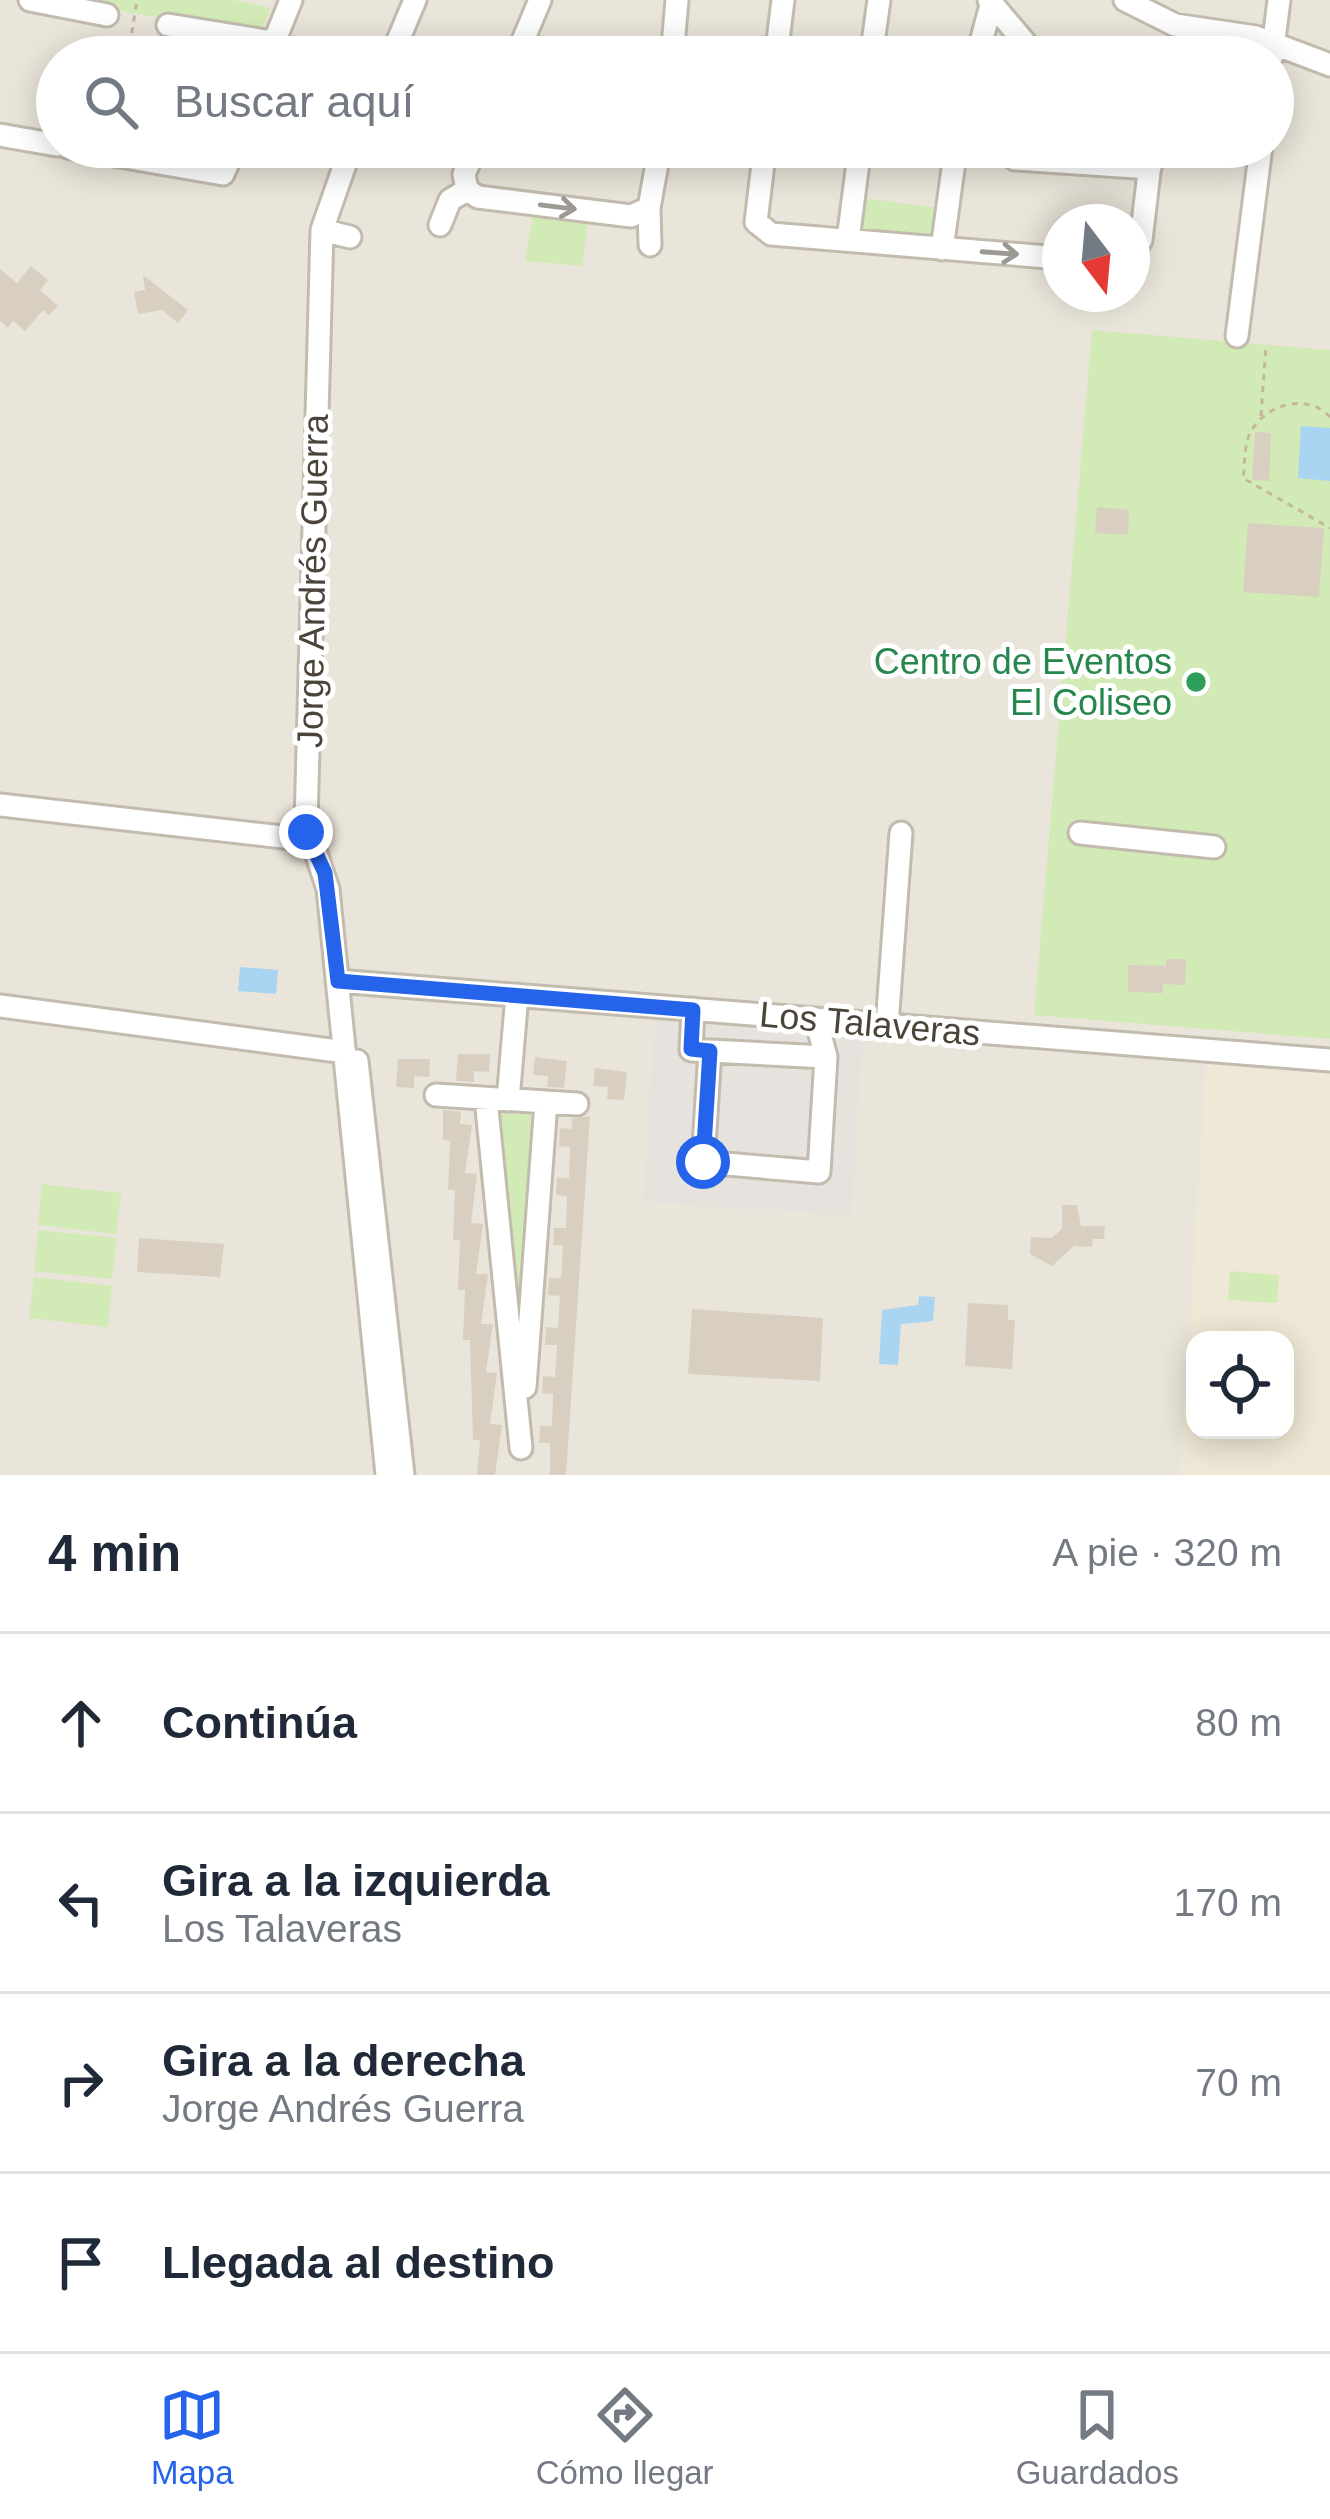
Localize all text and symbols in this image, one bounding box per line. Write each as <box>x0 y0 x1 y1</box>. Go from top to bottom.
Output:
search box <box>36 36 1294 168</box>
icon: search <box>78 69 144 135</box>
text: Buscar aquí <box>174 76 414 127</box>
one-way arrow <box>538 196 577 218</box>
north arrow <box>1042 204 1150 312</box>
one-way arrow <box>980 242 1019 265</box>
street label: Jorge Andrés Guerra <box>289 413 336 748</box>
place label: Centro de Eventos El Coliseo <box>874 641 1172 723</box>
marker: Centro de Eventos El Coliseo <box>1183 669 1209 695</box>
route end <box>279 805 333 859</box>
street label: Los Talaveras <box>758 993 982 1054</box>
route start <box>676 1135 730 1189</box>
map controls <box>1186 1331 1294 1439</box>
button: locate <box>1186 1331 1294 1439</box>
text: 4 min <box>48 1525 181 1582</box>
text: A pie · 320 m <box>1052 1531 1282 1574</box>
icon: ahead <box>48 1690 114 1756</box>
text: Continúa <box>162 1697 357 1748</box>
text: 80 m <box>1195 1701 1282 1744</box>
text: Gira a la izquierda <box>162 1855 550 1906</box>
icon: left <box>48 1870 114 1936</box>
text: 170 m <box>1174 1881 1282 1924</box>
text: Los Talaveras <box>162 1907 402 1950</box>
text: Gira a la derecha <box>162 2035 525 2086</box>
icon: right <box>48 2050 114 2116</box>
text: 70 m <box>1195 2061 1282 2104</box>
text: Jorge Andrés Guerra <box>162 2087 524 2130</box>
icon: arrive <box>48 2230 114 2296</box>
text: Llegada al destino <box>162 2237 555 2288</box>
tab: Mapa <box>151 2382 234 2492</box>
tab: Cómo llegar <box>536 2382 714 2492</box>
tab: Guardados <box>1016 2382 1179 2492</box>

